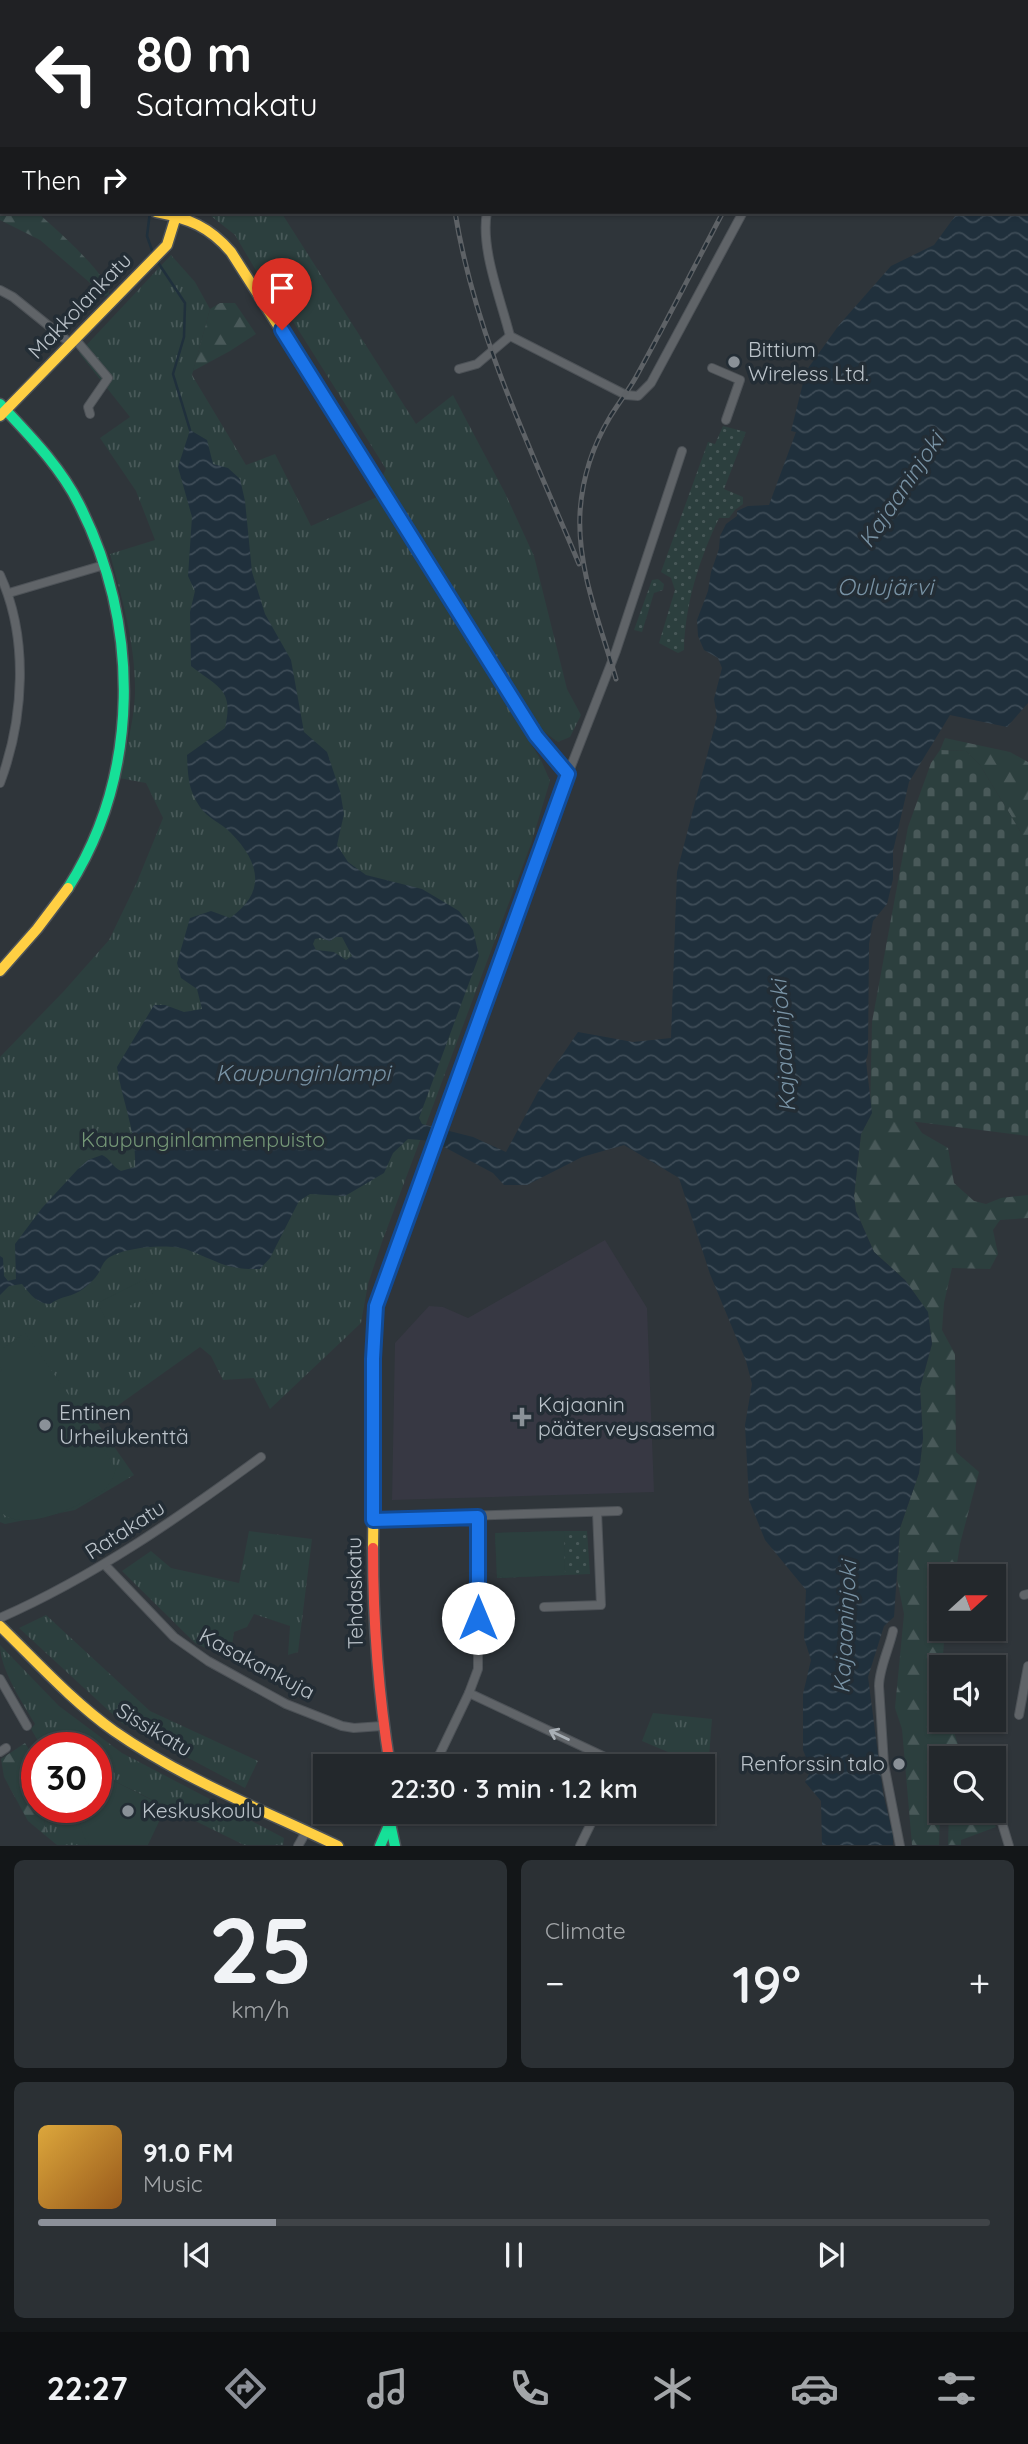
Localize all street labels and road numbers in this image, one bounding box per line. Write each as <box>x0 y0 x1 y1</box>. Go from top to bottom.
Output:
street label: Makkolankatu <box>22 247 136 364</box>
street label: Ratakatu <box>80 1494 169 1564</box>
street label: Tehdaskatu <box>340 1537 368 1649</box>
street label: Kasakankuja <box>195 1622 320 1704</box>
street label: Sissikatu <box>112 1697 197 1762</box>

